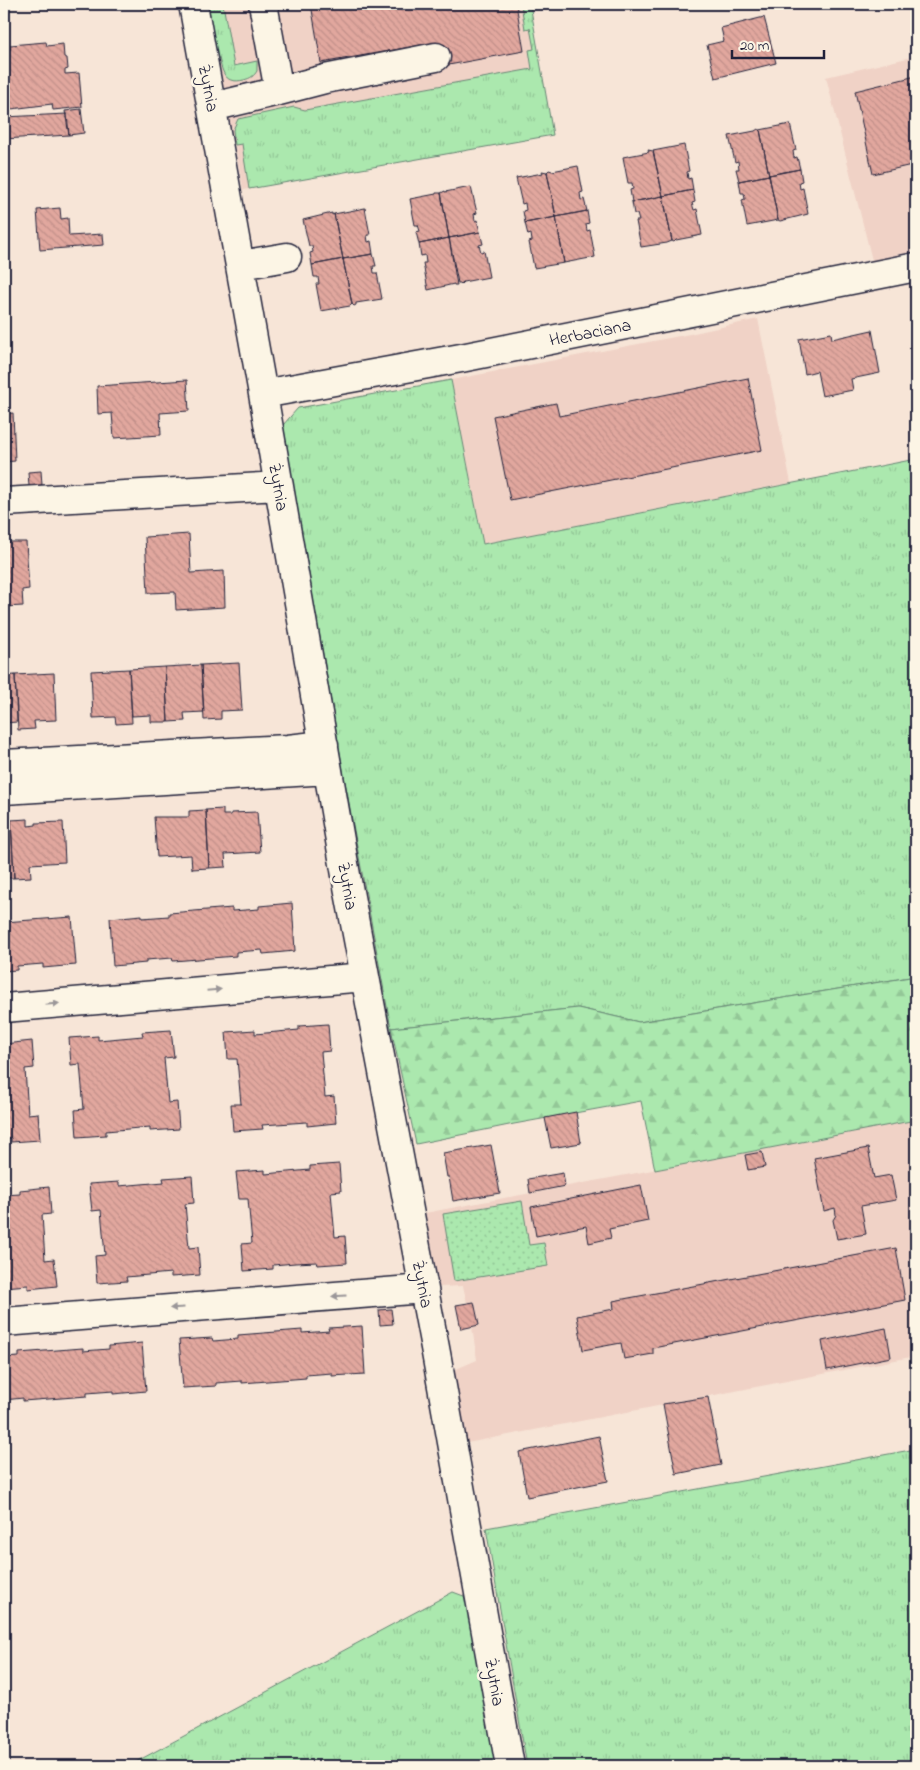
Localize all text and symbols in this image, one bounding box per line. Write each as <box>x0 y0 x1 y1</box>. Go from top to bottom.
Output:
scale bar <box>732 28 825 60</box>
text: 20 m <box>740 35 770 57</box>
street label: Żytnia <box>190 62 224 114</box>
street label: Herbaciana <box>547 313 634 355</box>
street label: Żytnia <box>260 461 294 513</box>
street label: Żytnia <box>329 860 363 912</box>
one-way arrow <box>207 986 223 994</box>
one-way arrow <box>45 999 61 1007</box>
street label: Żytnia <box>404 1258 438 1310</box>
one-way arrow <box>331 1292 347 1300</box>
one-way arrow <box>169 1305 185 1313</box>
street label: Żytnia <box>476 1656 510 1708</box>

